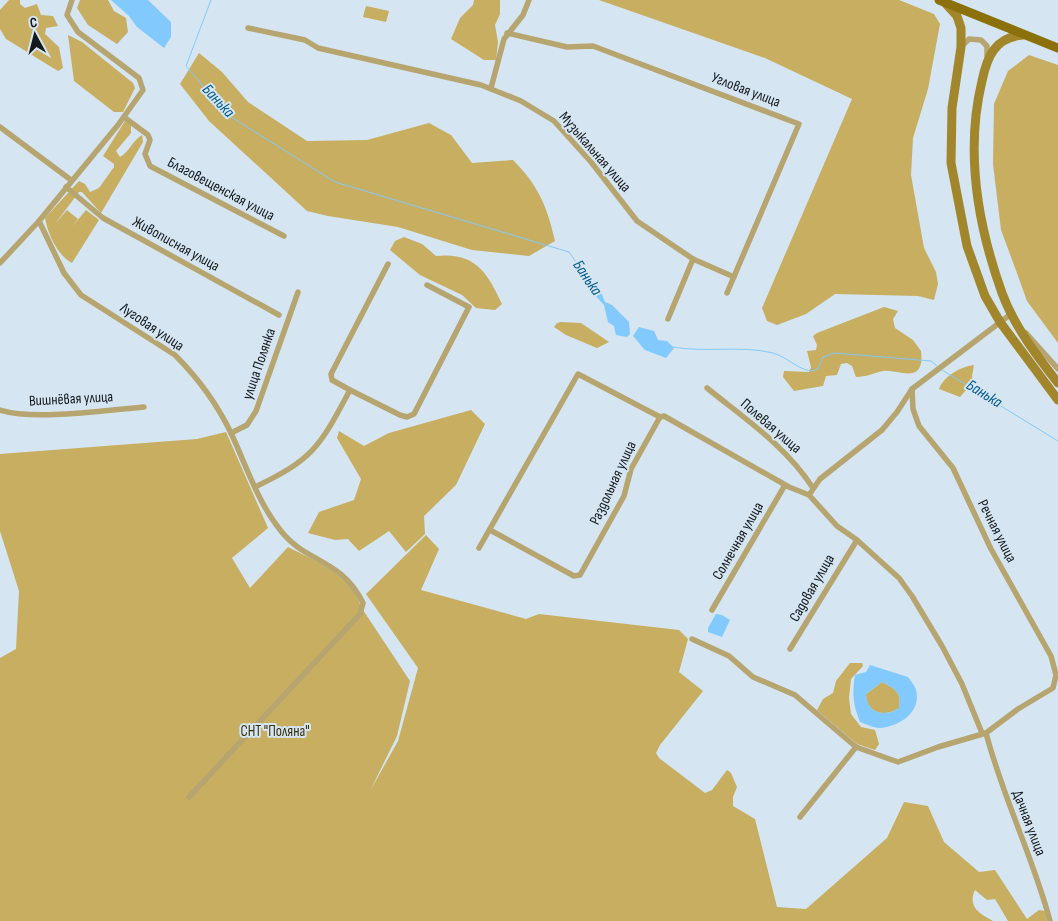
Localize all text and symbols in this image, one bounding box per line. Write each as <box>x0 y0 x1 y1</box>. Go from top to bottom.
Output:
north arrow <box>10 10 60 60</box>
text: С <box>29 14 38 31</box>
street label: Угловая улица <box>709 68 783 112</box>
water label: Банька <box>198 80 238 122</box>
street label: Музыкальная улица <box>555 108 635 196</box>
street label: Благовещенская улица <box>164 153 278 225</box>
street label: Живописная улица <box>129 212 223 276</box>
water label: Банька <box>568 257 606 300</box>
street label: Луговая улица <box>116 298 188 355</box>
street label: улица Полянка <box>238 326 280 402</box>
water label: Банька <box>963 376 1006 413</box>
street label: Вишнёвая улица <box>28 387 114 411</box>
street label: Полевая улица <box>737 394 806 458</box>
street label: Раздольная улица <box>585 438 641 528</box>
street label: Речная улица <box>973 496 1021 566</box>
street label: Солнечная улица <box>708 499 768 583</box>
street label: Садовая улица <box>785 551 839 625</box>
park label: СНТ "Поляна" <box>240 722 310 741</box>
street label: Дачная улица <box>1008 788 1050 859</box>

